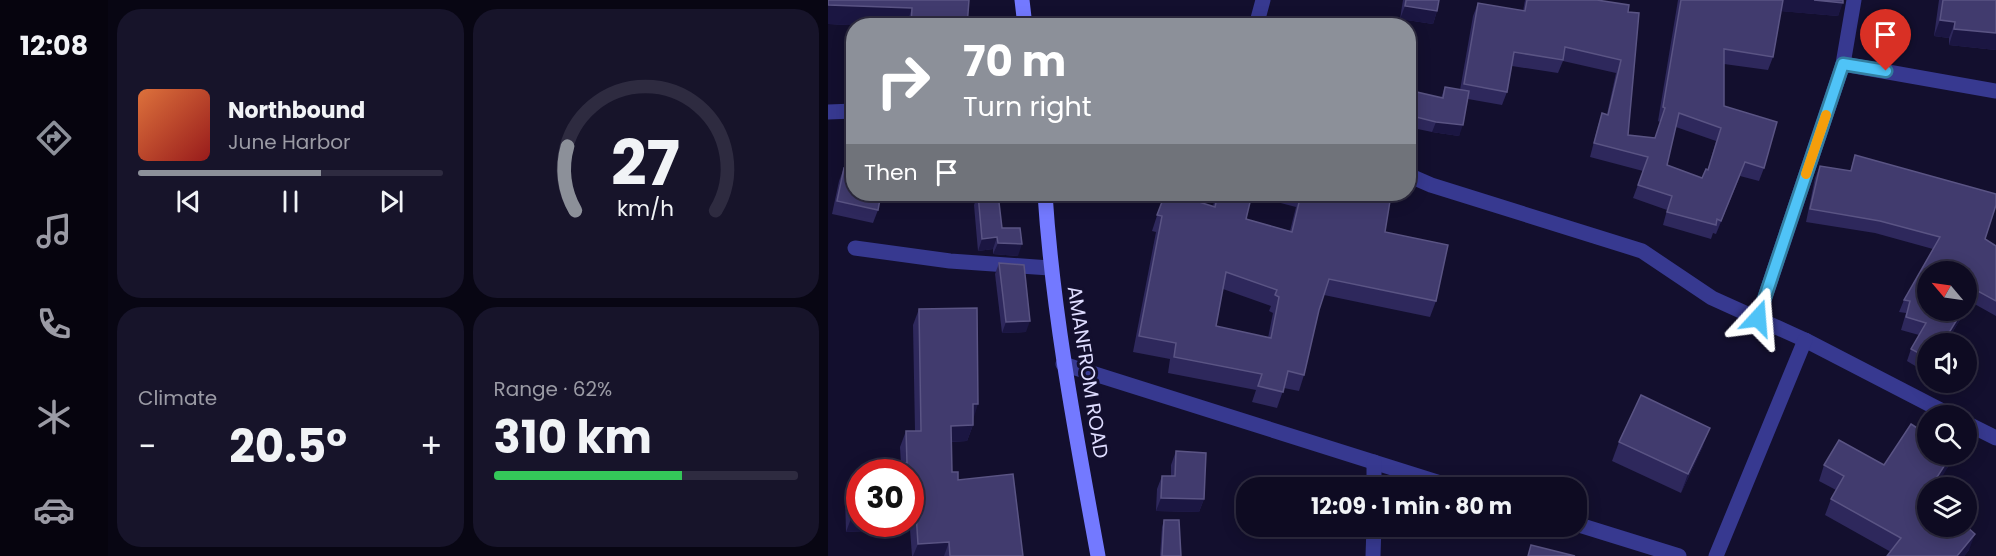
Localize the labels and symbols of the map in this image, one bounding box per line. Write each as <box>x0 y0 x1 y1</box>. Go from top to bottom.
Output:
pin <box>1860 9 1911 71</box>
north arrow <box>1917 261 1977 321</box>
street label: AMANFROM ROAD <box>1061 284 1115 460</box>
position arrow <box>1726 286 1790 350</box>
speed limit sign: 30 <box>846 459 924 537</box>

